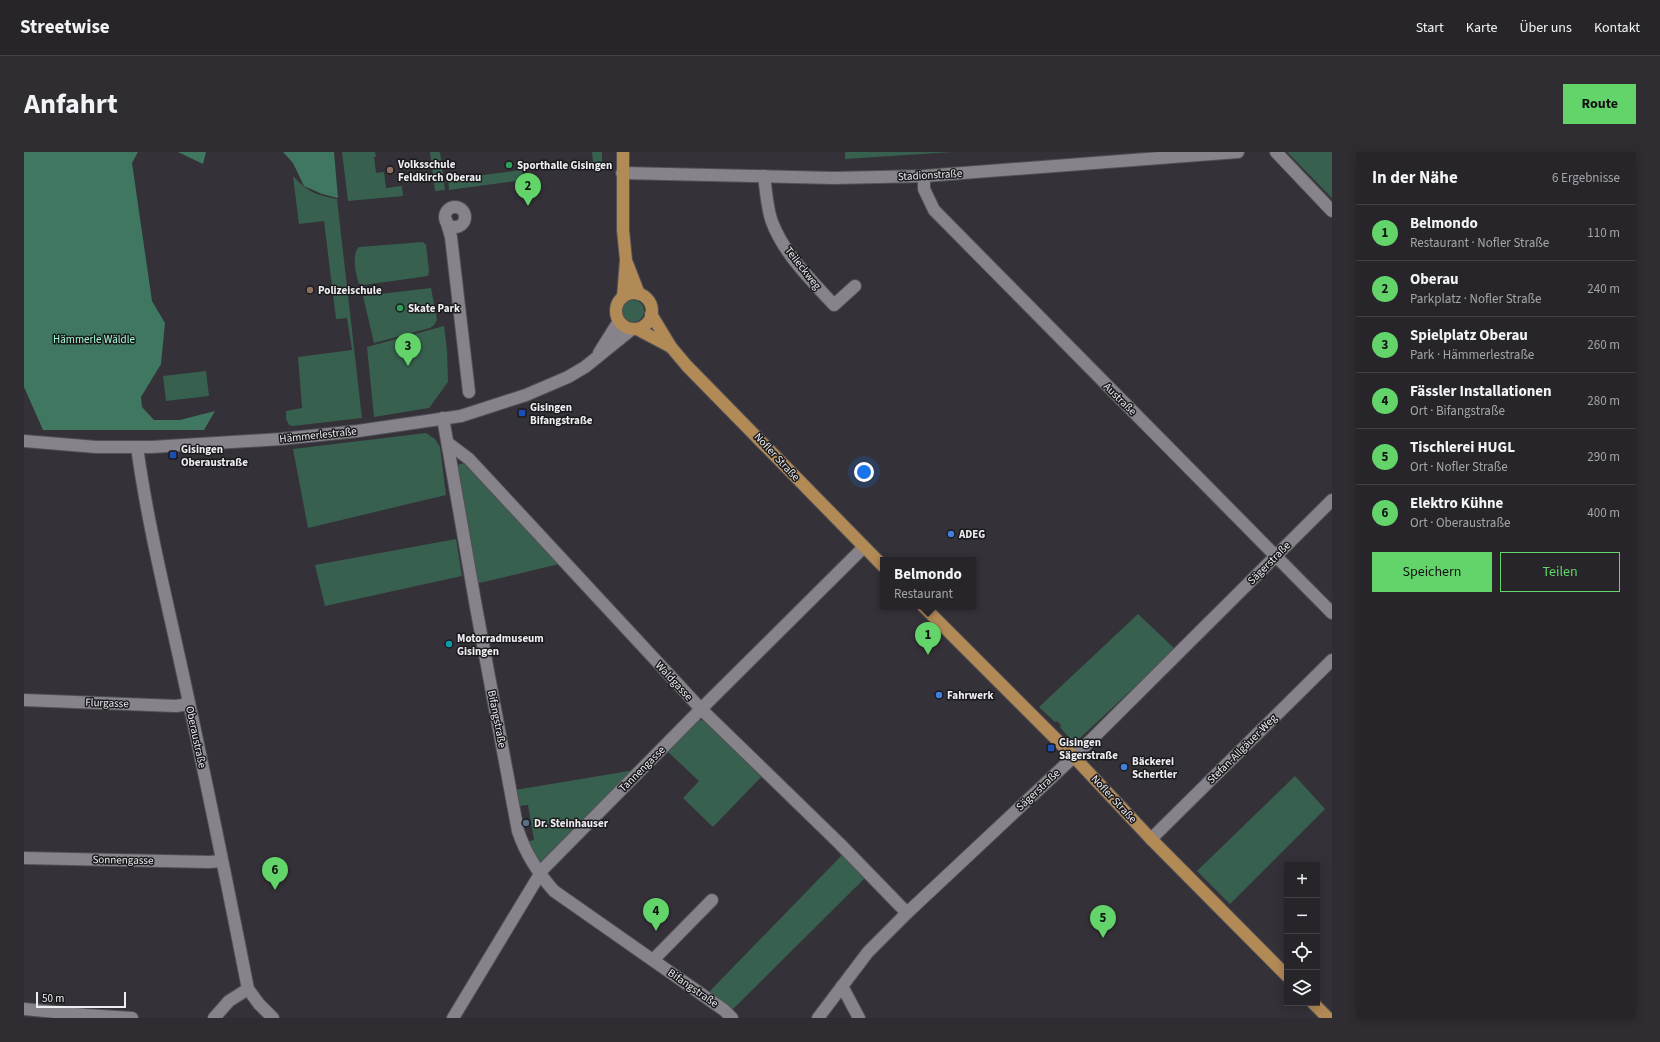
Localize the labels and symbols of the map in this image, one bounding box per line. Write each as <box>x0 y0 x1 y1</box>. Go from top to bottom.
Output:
place label: Volksschule Feldkirch Oberau <box>397 157 481 185</box>
place label: Sporthalle Gisingen <box>517 158 612 173</box>
marker: Sporthalle Gisingen <box>504 160 514 170</box>
marker: Volksschule Feldkirch Oberau <box>385 165 395 175</box>
street label: Stadionstraße <box>897 166 963 184</box>
pin: 2 <box>515 173 541 206</box>
street label: Teileckweg <box>781 243 825 293</box>
place label: Polizeischule <box>318 283 382 298</box>
marker: Polizeischule <box>305 285 315 295</box>
place label: Skate Park <box>408 301 460 316</box>
marker: Skate Park <box>395 303 405 313</box>
park label: Hämmerle Wäldle <box>53 332 135 347</box>
pin: 3 <box>395 333 421 366</box>
street label: Austraße <box>1100 379 1140 419</box>
place label: Gisingen Bifangstraße <box>530 400 593 428</box>
marker: Gisingen Bifangstraße <box>517 408 527 418</box>
street label: Hämmerlestraße <box>279 423 358 447</box>
street label: Nofler Straße <box>751 430 804 485</box>
place label: Gisingen Oberaustraße <box>181 442 248 470</box>
marker: Gisingen Oberaustraße <box>168 450 178 460</box>
your location <box>854 462 874 482</box>
place label: ADEG <box>958 527 985 542</box>
marker: ADEG <box>946 529 956 539</box>
street label: Sägerstraße <box>1244 538 1294 588</box>
pin: 1 <box>915 622 941 655</box>
place label: Motorradmuseum Gisingen <box>457 631 544 659</box>
marker: Motorradmuseum Gisingen <box>444 639 454 649</box>
street label: Waldgasse <box>652 658 696 704</box>
place label: Fahrwerk <box>947 688 993 703</box>
street label: Bifangstraße <box>484 689 510 750</box>
marker: Fahrwerk <box>934 690 944 700</box>
street label: Flurgasse <box>85 695 130 711</box>
street label: Oberaustraße <box>182 705 210 770</box>
street label: Stefan-Allgäuer-Weg <box>1204 711 1280 787</box>
place label: Gisingen Sägerstraße <box>1059 735 1118 763</box>
street label: Tannengasse <box>616 742 669 795</box>
marker: Gisingen Sägerstraße <box>1046 743 1056 753</box>
place label: Bäckerei Schertler <box>1132 754 1178 782</box>
marker: Bäckerei Schertler <box>1119 762 1129 772</box>
street label: Sägerstraße <box>1013 765 1064 814</box>
street label: Nofler Straße <box>1088 772 1141 827</box>
place label: Dr. Steinhauser <box>534 816 609 831</box>
marker: Dr. Steinhauser <box>521 818 531 828</box>
street label: Sonnengasse <box>92 852 154 868</box>
pin: 6 <box>262 857 288 890</box>
pin: 4 <box>643 898 669 931</box>
pin: 5 <box>1090 905 1116 938</box>
street label: Bifangstraße <box>665 965 722 1011</box>
scale bar <box>36 990 126 1009</box>

